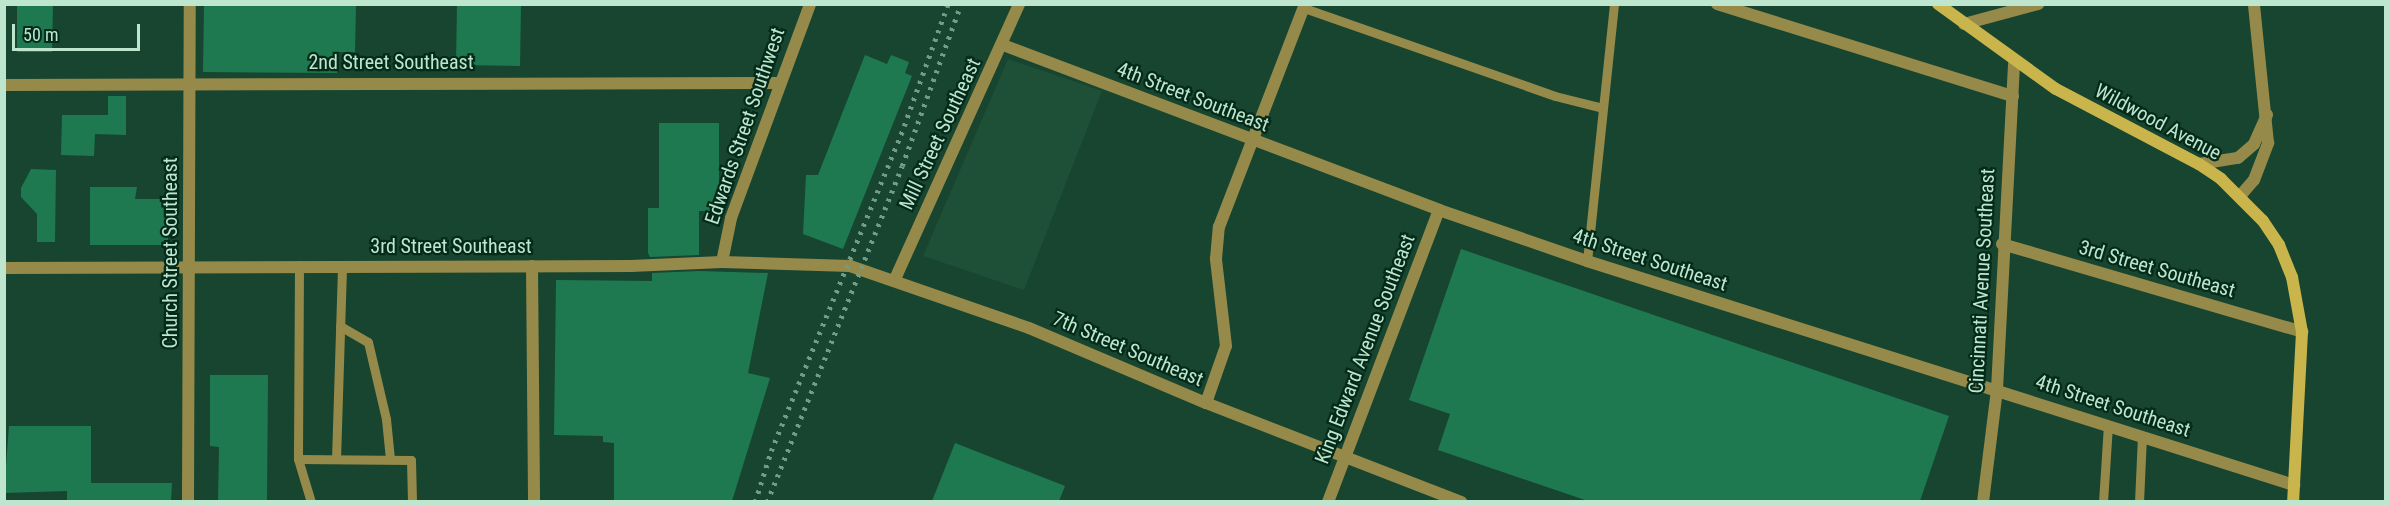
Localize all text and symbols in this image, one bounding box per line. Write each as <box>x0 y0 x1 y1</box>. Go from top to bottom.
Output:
scale bar <box>15 12 142 50</box>
text: 50 m <box>23 24 58 45</box>
street label: Edwards Street Southwest <box>700 25 790 227</box>
street label: 2nd Street Southeast <box>308 50 474 74</box>
street label: Mill Street Southeast <box>894 54 986 214</box>
street label: 4th Street Southeast <box>1113 57 1273 137</box>
street label: Wildwood Avenue <box>2091 79 2225 165</box>
street label: Church Street Southeast <box>158 157 182 349</box>
street label: Cincinnati Avenue Southeast <box>1964 168 2000 394</box>
street label: 4th Street Southeast <box>1570 224 1730 296</box>
street label: King Edward Avenue Southeast <box>1310 231 1420 467</box>
street label: 3rd Street Southeast <box>370 234 532 258</box>
street label: 3rd Street Southeast <box>2076 235 2238 303</box>
street label: 7th Street Southeast <box>1049 306 1207 392</box>
street label: 4th Street Southeast <box>2033 370 2193 442</box>

